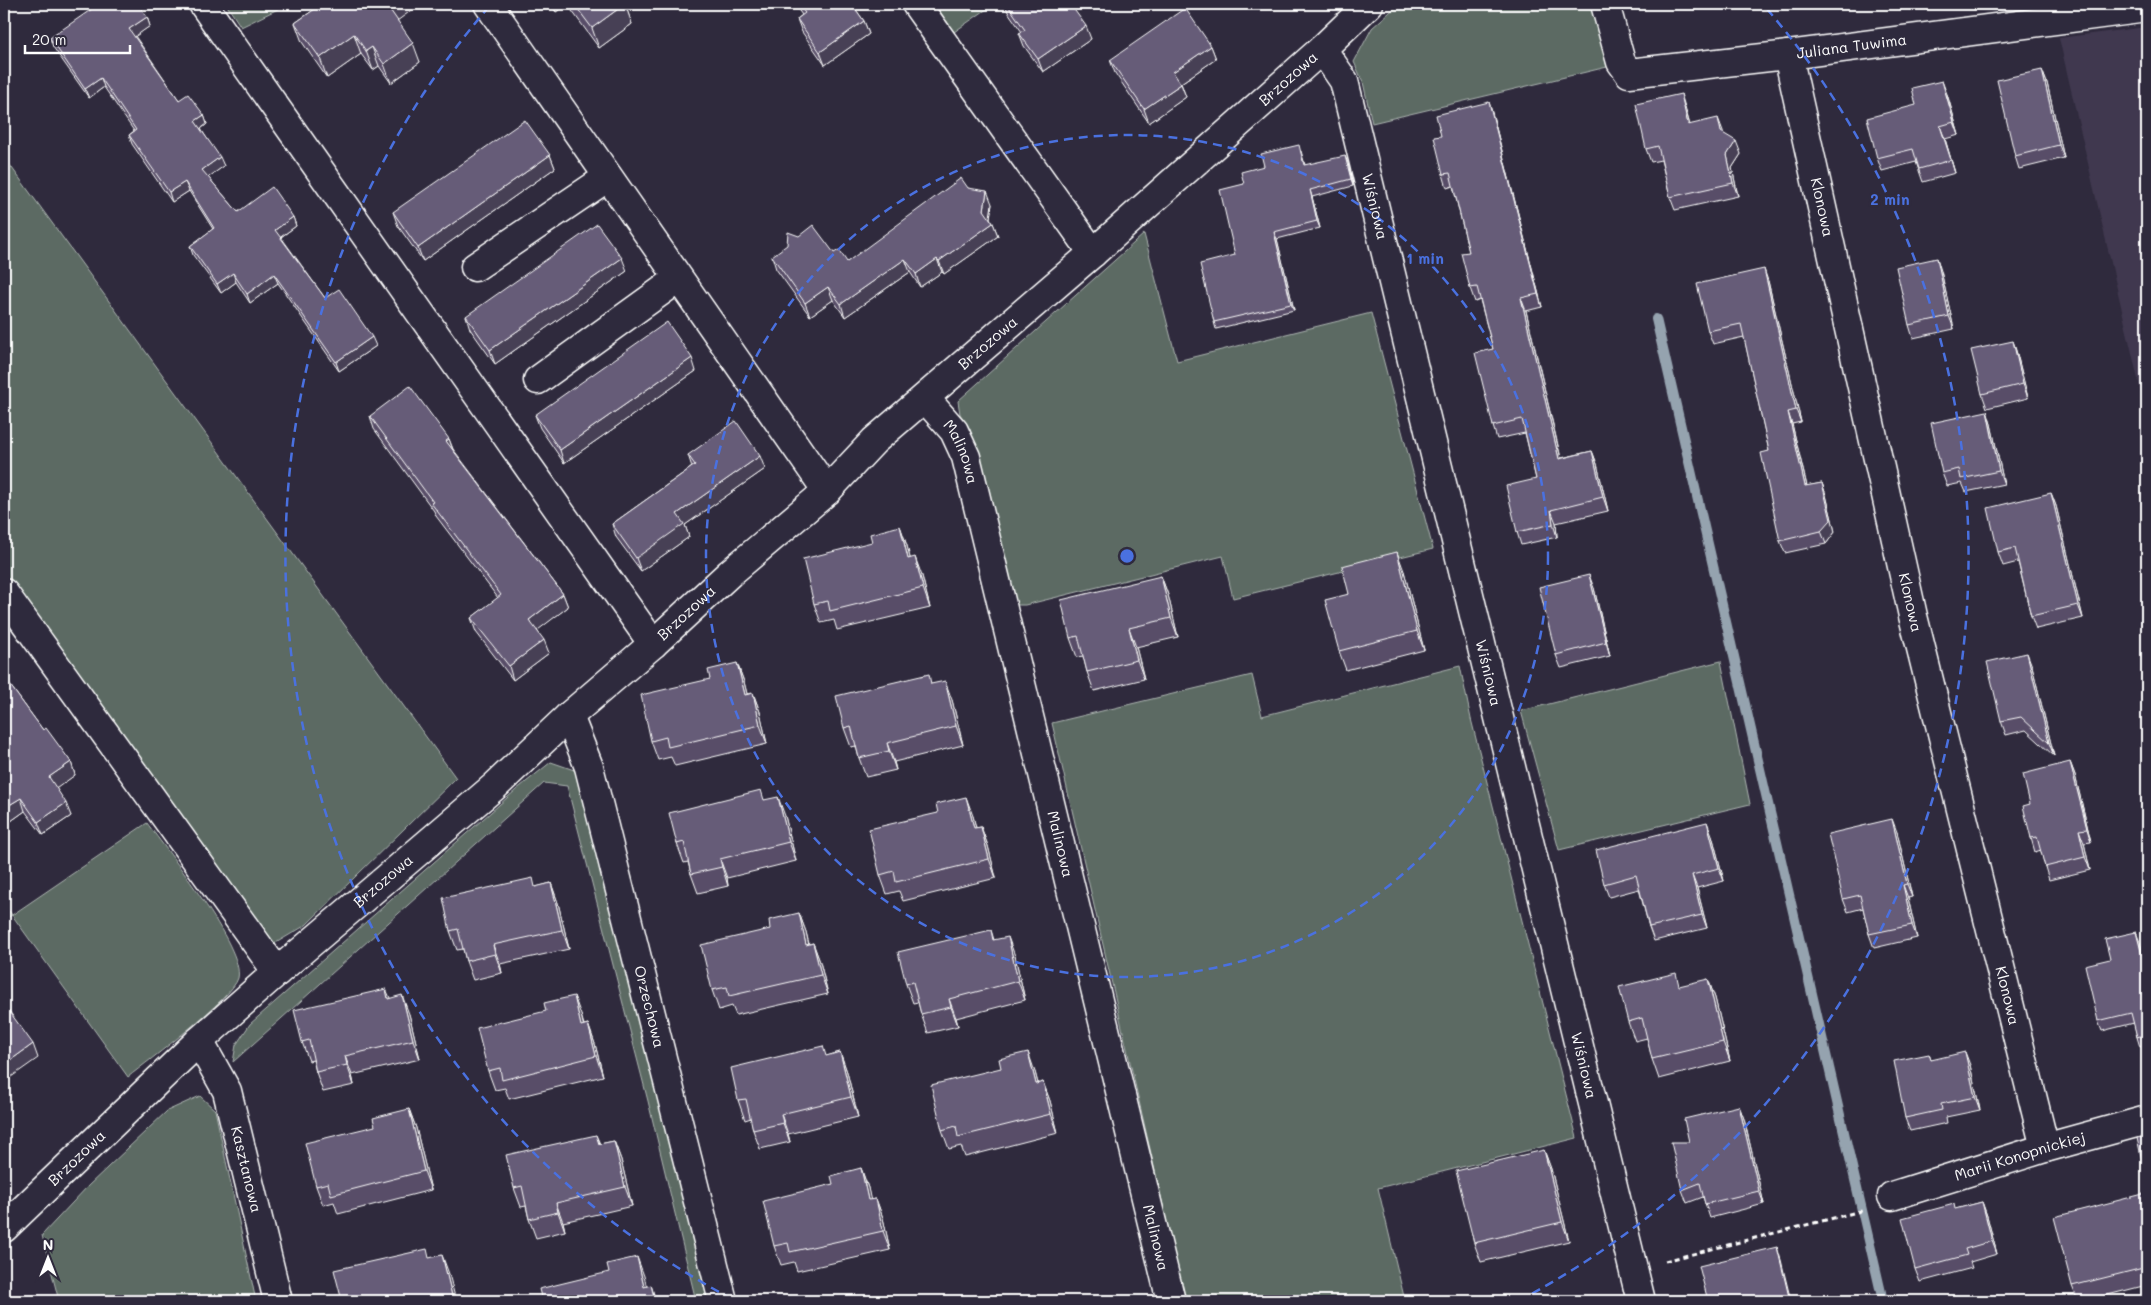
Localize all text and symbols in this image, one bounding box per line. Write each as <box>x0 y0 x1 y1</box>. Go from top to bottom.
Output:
scale bar <box>25 22 130 54</box>
text: 20 m <box>32 29 66 49</box>
street label: Juliana Tuwima <box>1795 29 1908 63</box>
street label: Brzozowa <box>1254 47 1321 110</box>
street label: Wiśniowa <box>1358 171 1393 242</box>
street label: Klonowa <box>1807 176 1839 239</box>
text: 2 min <box>1870 189 1910 209</box>
text: 1 min <box>1406 248 1444 268</box>
street label: Brzozowa <box>953 311 1021 374</box>
street label: Malinowa <box>939 415 983 486</box>
centre of rings <box>1118 547 1136 565</box>
street label: Klonowa <box>1895 571 1928 634</box>
street label: Brzozowa <box>652 580 719 644</box>
street label: Wiśniowa <box>1471 637 1507 708</box>
street label: Malinowa <box>1043 809 1079 879</box>
street label: Brzozowa <box>349 849 417 912</box>
street label: Orzechowa <box>630 963 670 1050</box>
street label: Klonowa <box>1991 964 2025 1027</box>
street label: Wiśniowa <box>1567 1030 1602 1101</box>
street label: Kasztanowa <box>227 1124 267 1214</box>
street label: Brzozowa <box>43 1125 109 1190</box>
street label: Marii Konopnickiej <box>1952 1126 2088 1185</box>
street label: Malinowa <box>1139 1202 1174 1273</box>
north arrow <box>22 1232 72 1282</box>
text: N <box>43 1235 53 1254</box>

